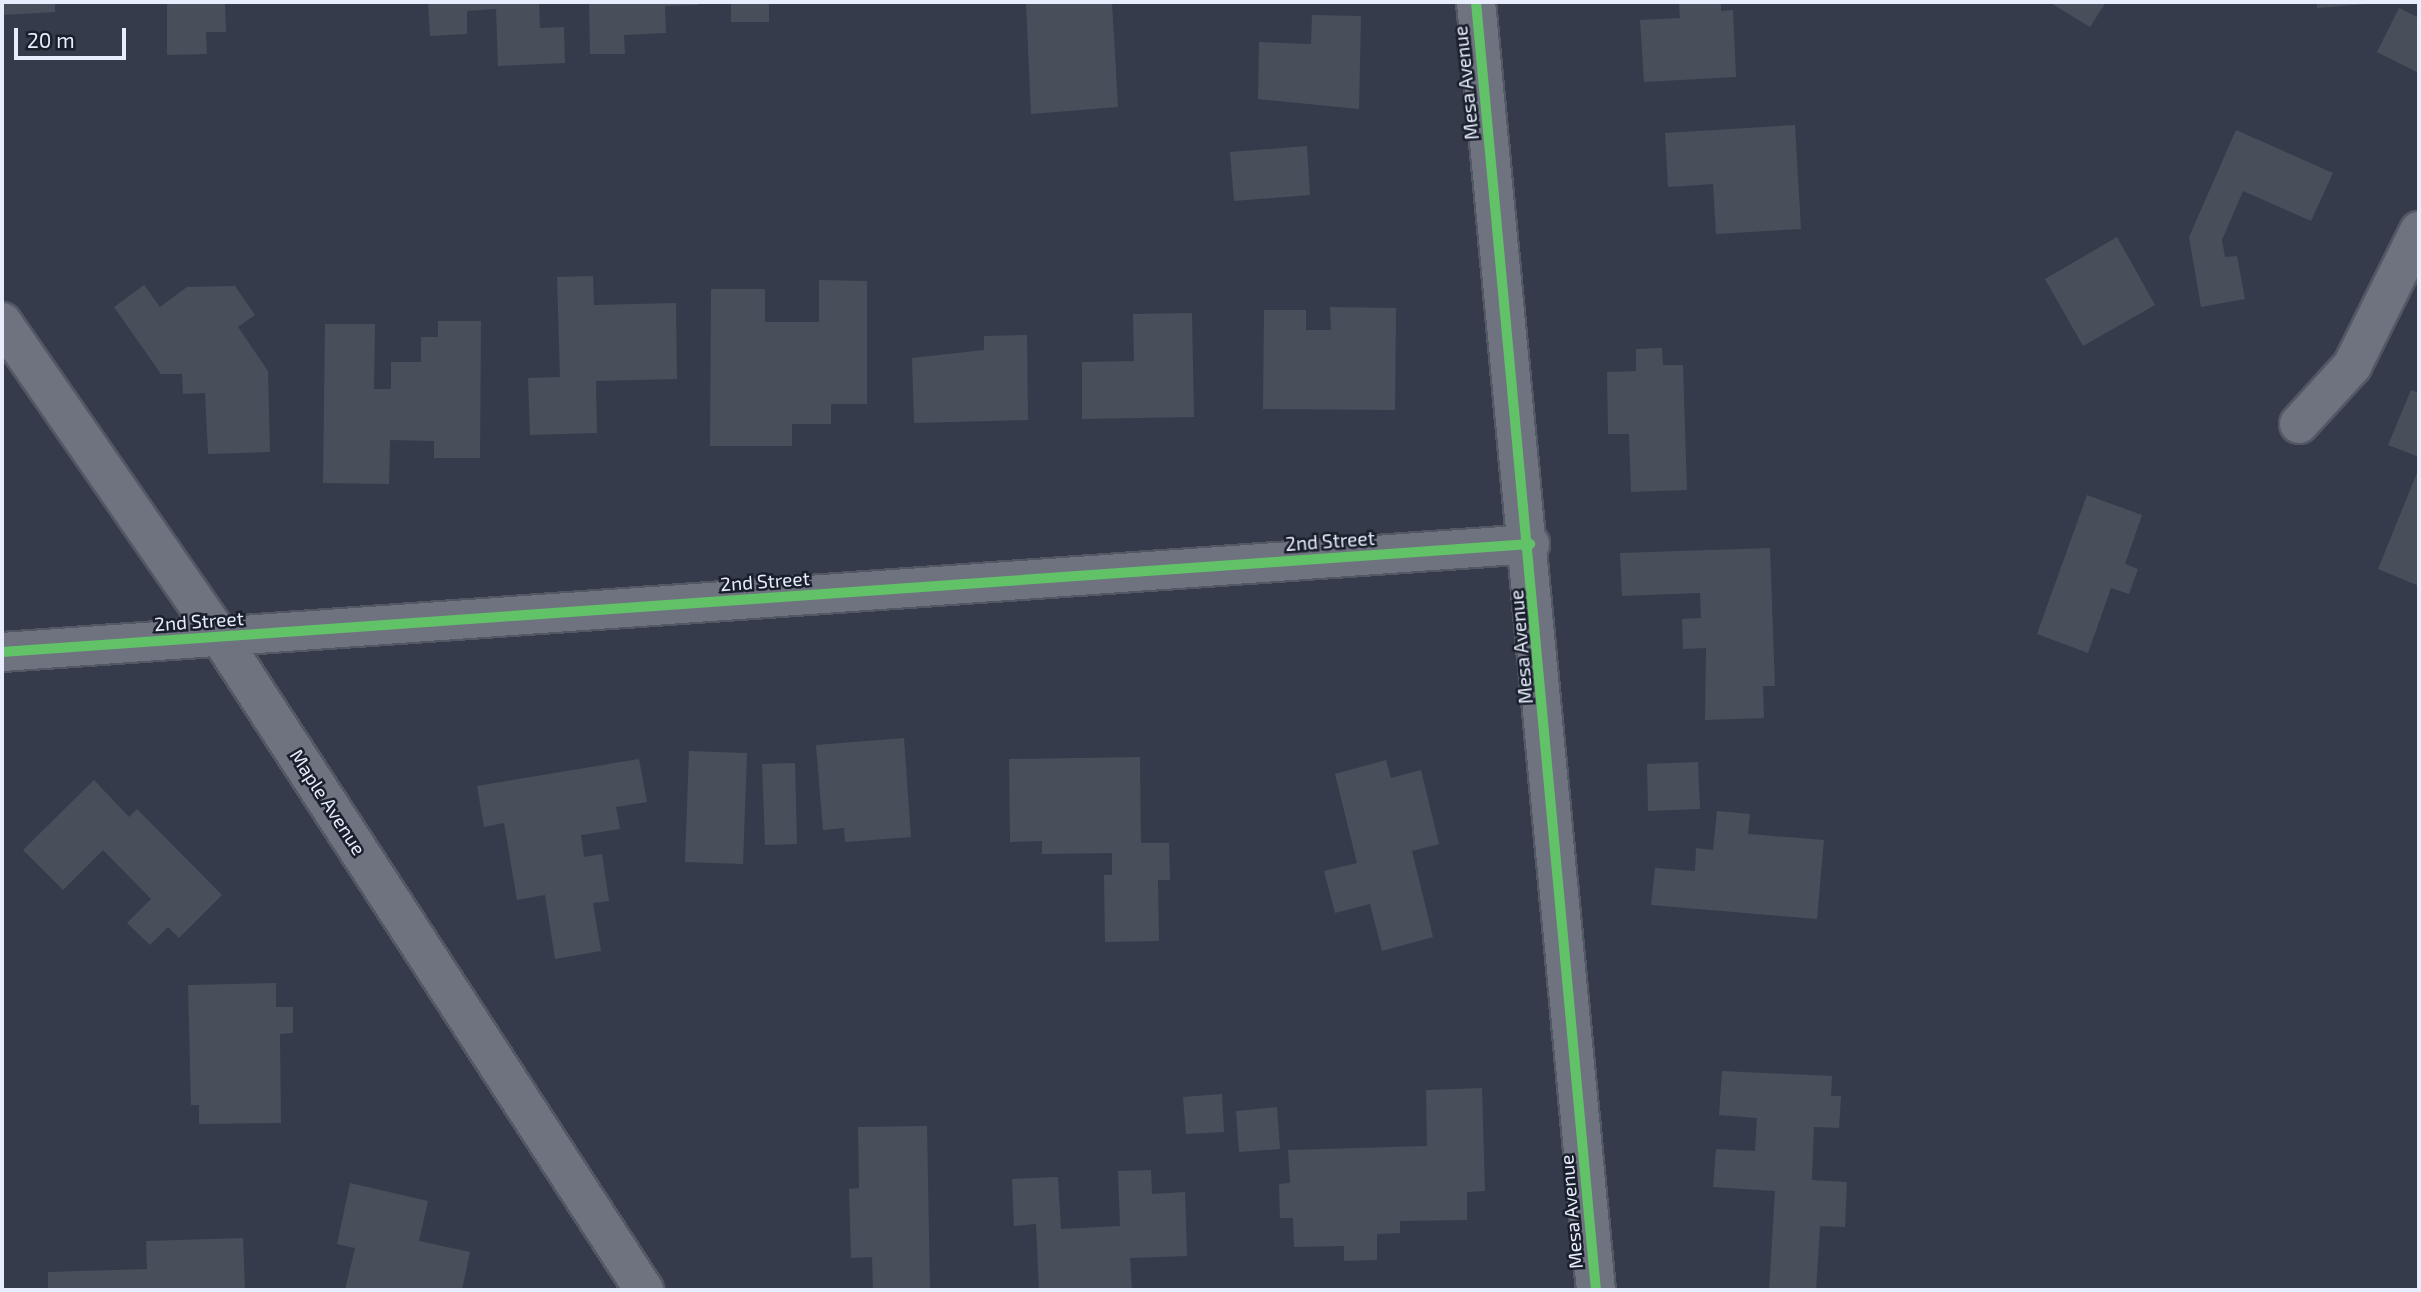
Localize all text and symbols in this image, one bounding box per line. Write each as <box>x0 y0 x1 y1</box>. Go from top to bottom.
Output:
scale bar <box>18 14 130 58</box>
street label: Mesa Avenue <box>1449 25 1483 141</box>
text: 20 m <box>27 27 75 52</box>
street label: 2nd Street <box>1284 527 1376 555</box>
street label: 2nd Street <box>719 567 811 595</box>
street label: Mesa Avenue <box>1505 589 1537 705</box>
street label: 2nd Street <box>153 607 245 635</box>
street label: Maple Avenue <box>285 745 371 859</box>
street label: Mesa Avenue <box>1555 1154 1587 1270</box>

